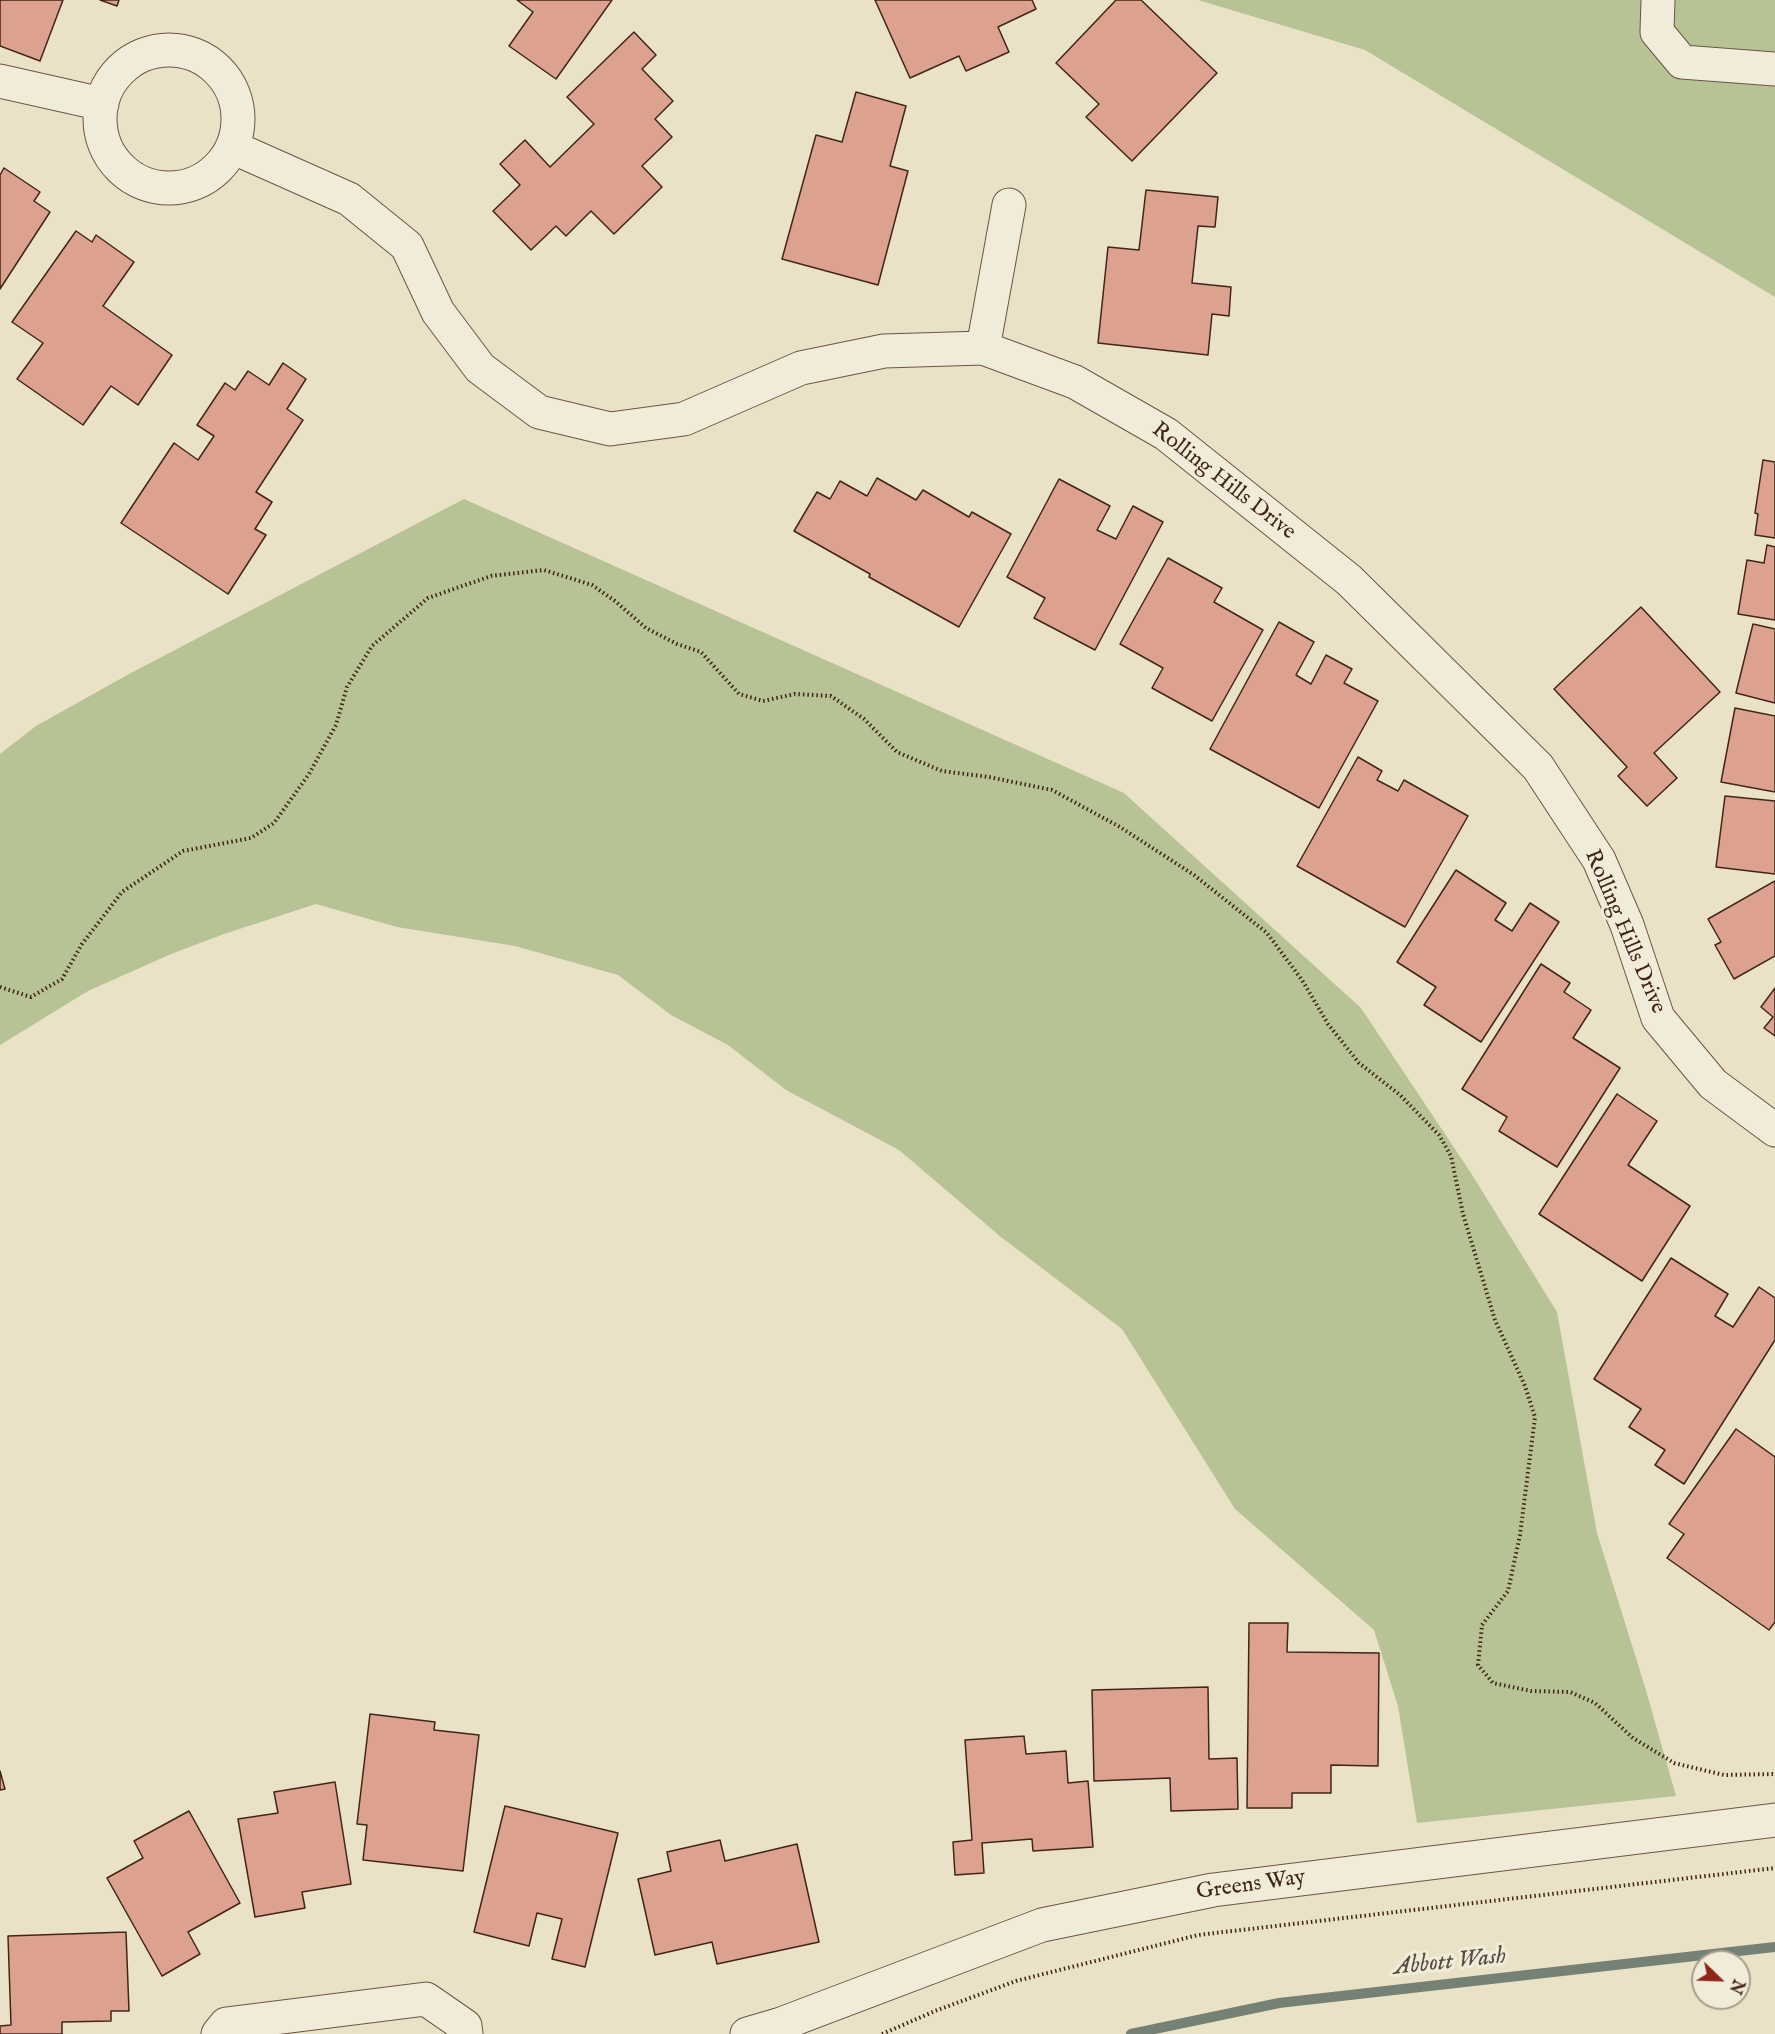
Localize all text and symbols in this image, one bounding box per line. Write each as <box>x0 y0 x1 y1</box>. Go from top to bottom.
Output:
street label: Rolling Hills Drive <box>1146 418 1300 546</box>
street label: Rolling Hills Drive <box>1578 846 1670 1018</box>
street label: Greens Way <box>1195 1865 1307 1907</box>
water label: Abbott Wash <box>1392 1943 1508 1983</box>
north arrow <box>1691 1950 1751 2010</box>
text: N <box>1724 1976 1748 1997</box>

